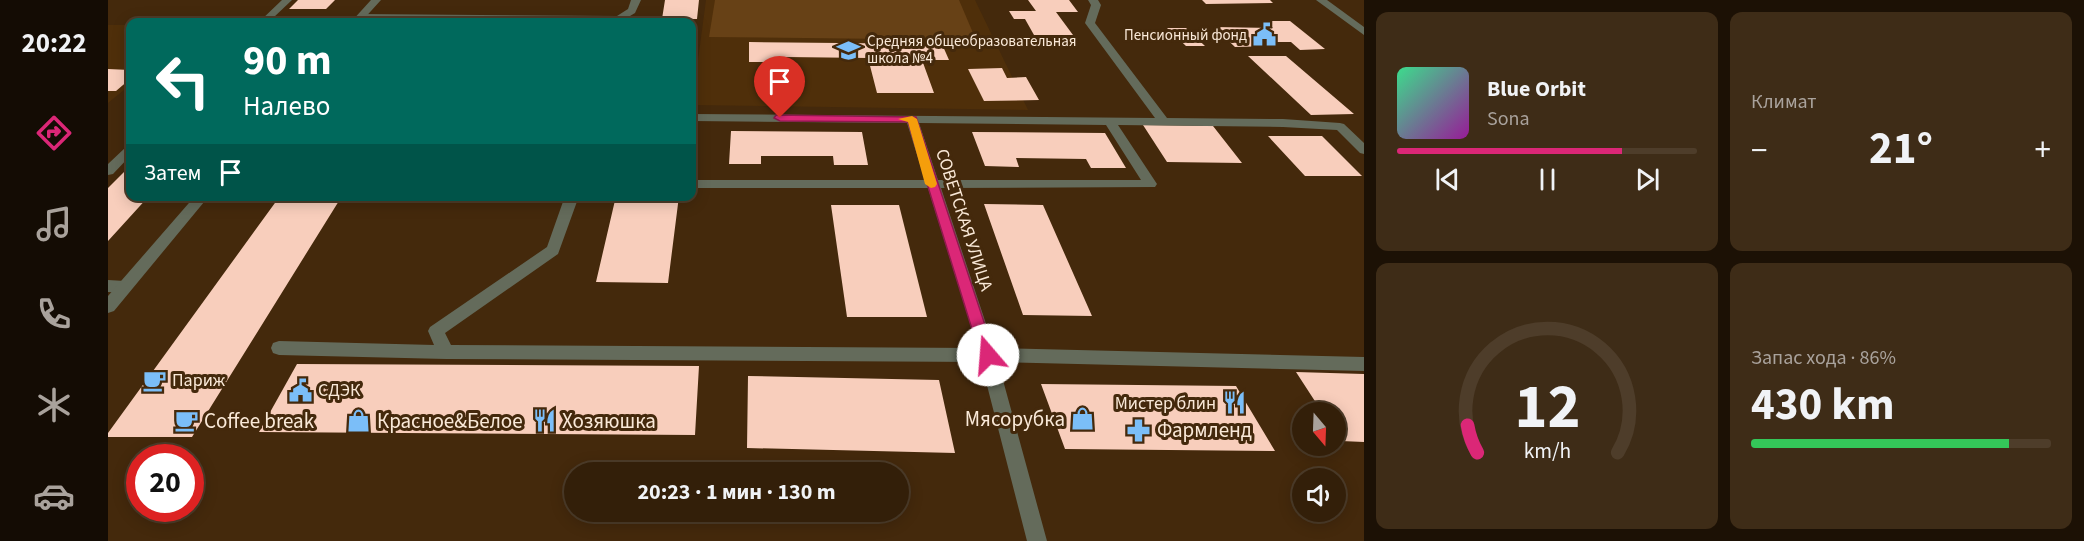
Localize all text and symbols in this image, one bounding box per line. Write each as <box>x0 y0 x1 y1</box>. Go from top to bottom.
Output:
public building icon: Пенсионный фонд <box>1252 22 1278 48</box>
text: 20:22 <box>21 24 87 63</box>
place label: Пенсионный фонд <box>1124 25 1247 46</box>
text: 90 m <box>243 31 332 91</box>
place label: Средняя общеобразовательная школа №4 <box>867 31 1076 69</box>
school or university icon: Средняя общеобразовательная школа №4 <box>836 37 862 63</box>
icon: left <box>144 42 222 120</box>
pin <box>754 56 805 118</box>
icon: arrive <box>763 65 796 98</box>
text: Blue Orbit <box>1487 73 1586 105</box>
text: Налево <box>243 87 330 126</box>
text: Климат <box>1751 88 1817 116</box>
text: Sona <box>1487 105 1530 133</box>
icon: directions <box>33 112 75 154</box>
text: 21° <box>1869 117 1933 181</box>
text: − <box>1751 127 1767 174</box>
text: + <box>2035 127 2051 174</box>
street label: СОВЕТСКАЯ УЛИЦА <box>929 146 999 295</box>
icon: arrive <box>214 156 247 189</box>
text: Затем <box>144 157 202 189</box>
icon: previous <box>1431 163 1464 196</box>
icon: pause <box>1531 163 1564 196</box>
icon: next <box>1631 163 1664 196</box>
icon: music <box>33 203 75 245</box>
icon: phone <box>33 293 75 335</box>
position arrow <box>956 323 1020 387</box>
text: Запас хода · 86% <box>1751 344 1896 372</box>
text: 12 <box>1514 363 1580 452</box>
cafe icon: Париж <box>141 367 167 393</box>
place label: Париж <box>172 368 226 393</box>
text: 430 km <box>1751 373 1895 437</box>
public building icon: СДЭК <box>287 377 313 403</box>
place label: СДЭК <box>318 378 361 403</box>
icon: climate <box>33 384 75 426</box>
restaurant icon: Мистер блин <box>1221 390 1247 416</box>
place label: Мистер блин <box>1115 391 1216 416</box>
north arrow <box>1292 402 1346 456</box>
map controls <box>1292 402 1346 522</box>
place label: Мясорубка <box>965 404 1065 434</box>
place label: Coffee break <box>204 406 315 436</box>
place label: Красное&Белое <box>377 406 523 436</box>
place label: Хозяюшка <box>562 406 656 436</box>
shop icon: Мясорубка <box>1070 406 1096 432</box>
cafe icon: Coffee break <box>173 408 199 434</box>
shop icon: Красное&Белое <box>346 408 372 434</box>
restaurant icon: Хозяюшка <box>531 408 557 434</box>
place label: Фармленд <box>1157 415 1252 445</box>
pharmacy icon: Фармленд <box>1126 417 1152 443</box>
text: km/h <box>1523 436 1571 467</box>
speed limit sign: 20 <box>126 444 204 522</box>
button: sound <box>1292 468 1346 522</box>
icon: car <box>33 475 75 517</box>
text: 20:23 · 1 мин · 130 m <box>637 476 836 508</box>

